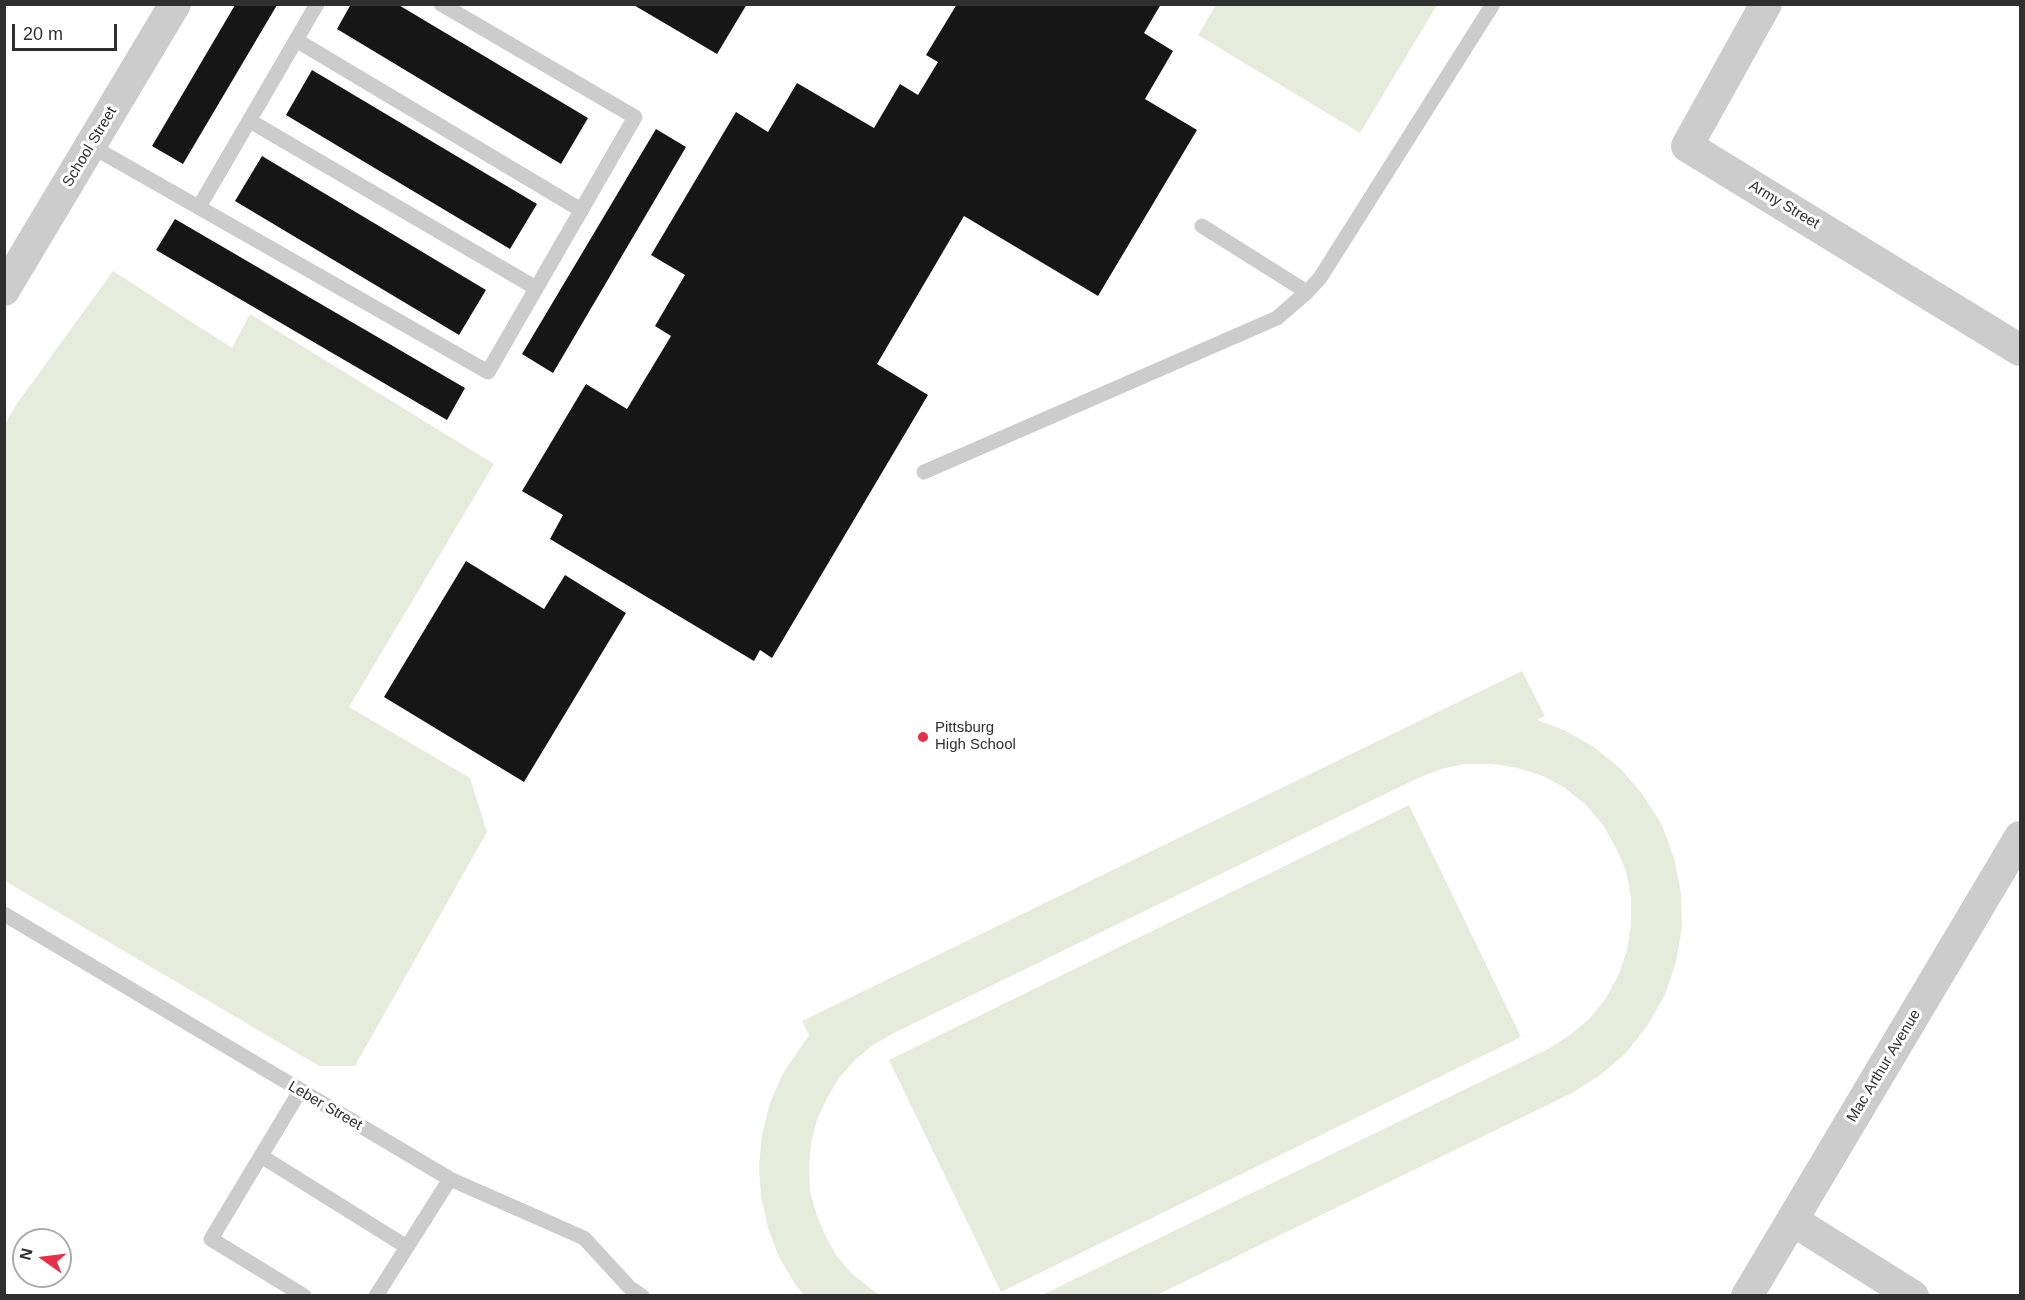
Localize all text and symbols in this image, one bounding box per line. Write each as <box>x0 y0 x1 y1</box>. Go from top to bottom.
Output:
scale bar <box>15 12 120 50</box>
text: 20 m <box>23 24 63 44</box>
street label: School Street <box>59 104 121 190</box>
street label: Army Street <box>1745 177 1823 233</box>
place label: Pittsburg High School <box>935 719 1016 754</box>
marker: Pittsburg High School <box>916 730 930 744</box>
street label: Mac Arthur Avenue <box>1843 1006 1925 1126</box>
street label: Leber Street <box>285 1078 365 1134</box>
north arrow <box>12 1228 72 1288</box>
text: N <box>16 1246 36 1262</box>

